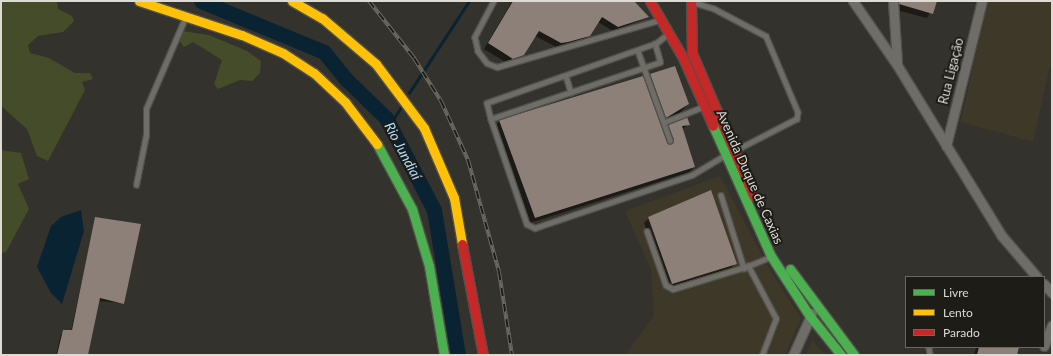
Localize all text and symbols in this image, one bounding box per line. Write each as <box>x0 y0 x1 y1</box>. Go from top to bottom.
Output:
street label: Rua Ligação <box>935 36 967 106</box>
street label: Avenida Duque de Caxias <box>713 108 787 246</box>
water label: Rio Jundiaí <box>381 119 425 183</box>
legend <box>905 276 1045 348</box>
text: Livre <box>943 285 969 300</box>
text: Lento <box>943 305 973 320</box>
text: Parado <box>943 325 980 340</box>

